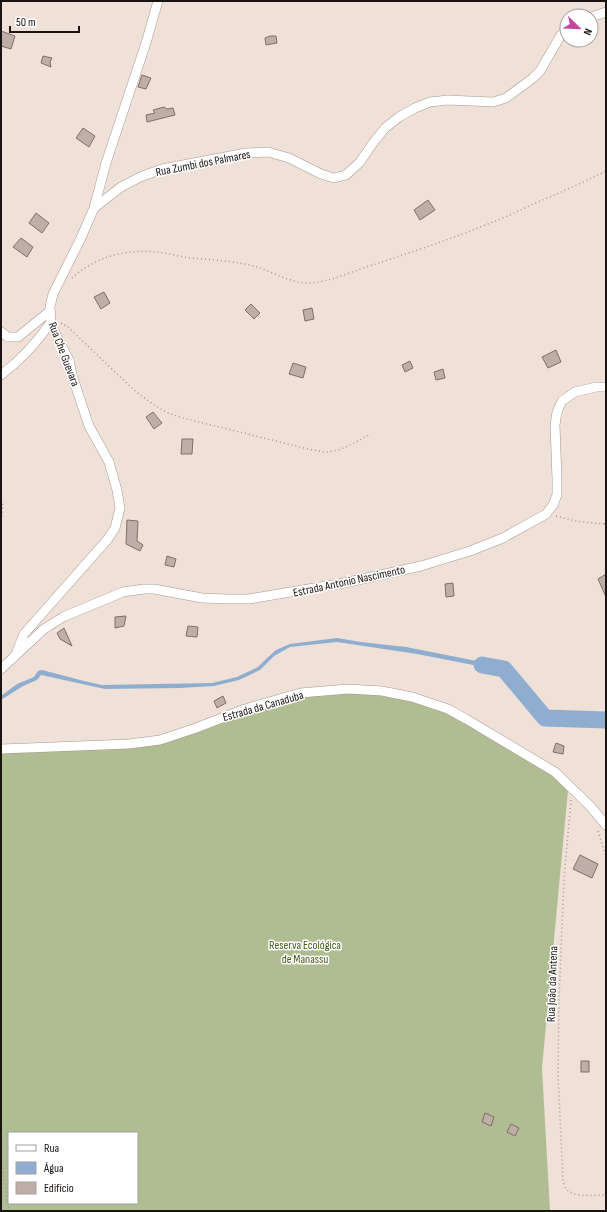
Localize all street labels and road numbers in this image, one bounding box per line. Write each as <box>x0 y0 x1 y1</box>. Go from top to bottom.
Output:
street label: Rua Zumbi dos Palmares <box>154 147 252 180</box>
street label: Rua Che Guevara <box>44 320 83 389</box>
street label: Estrada Antonio Nascimento <box>292 562 406 601</box>
street label: Estrada da Canaduba <box>221 688 306 725</box>
street label: Rua João da Antena <box>544 945 561 1022</box>

